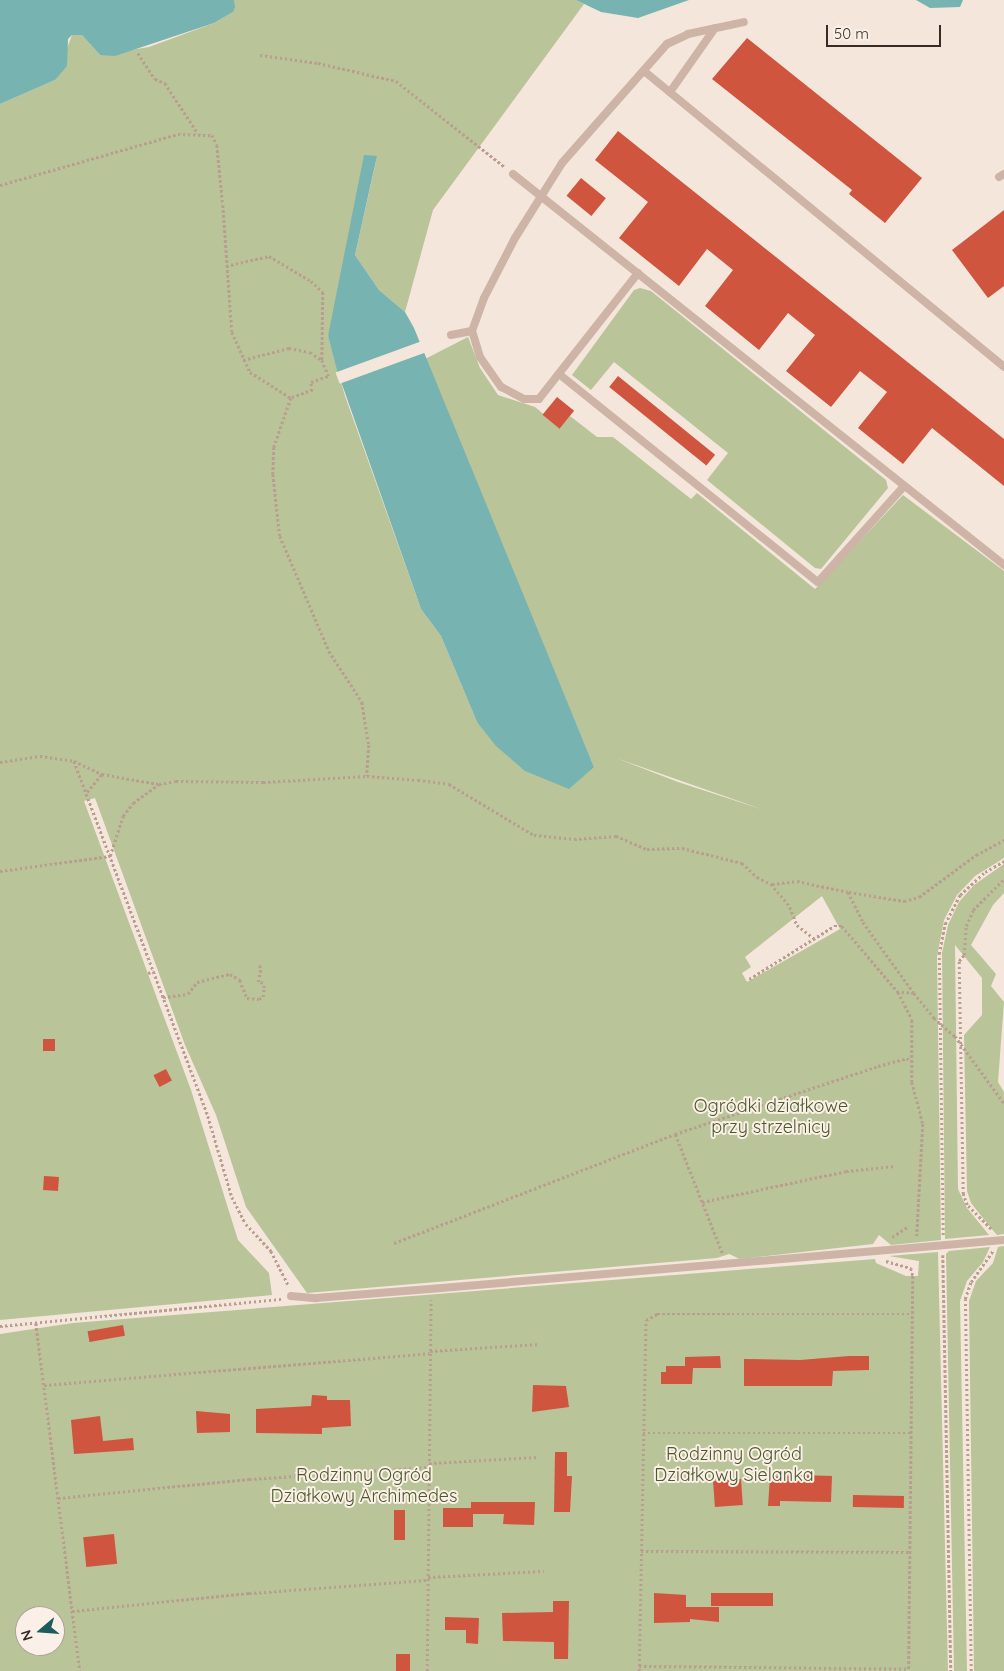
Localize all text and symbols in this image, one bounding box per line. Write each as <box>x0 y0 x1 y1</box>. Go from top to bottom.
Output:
scale bar <box>829 15 944 47</box>
text: 50 m <box>834 24 869 43</box>
park label: Ogródki działkowe przy strzelnicy <box>694 1096 848 1138</box>
park label: Rodzinny Ogród Działkowy Sielanka <box>654 1444 814 1486</box>
park label: Rodzinny Ogród Działkowy Archimedes <box>271 1465 457 1508</box>
north arrow <box>15 1606 65 1656</box>
text: N <box>17 1628 37 1643</box>

